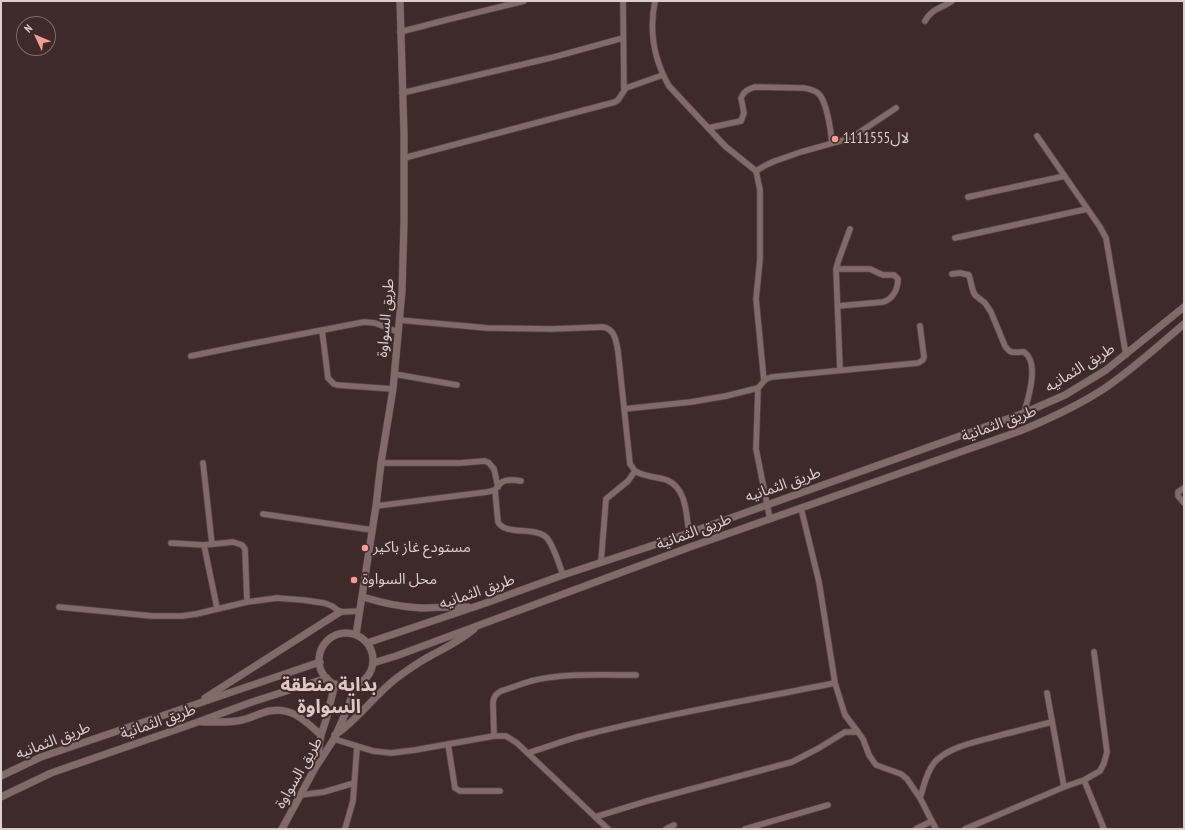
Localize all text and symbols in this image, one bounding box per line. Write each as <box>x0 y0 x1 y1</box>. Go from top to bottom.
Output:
north arrow <box>16 16 56 56</box>
text: N <box>21 21 35 35</box>
place label: 1111555لال <box>843 130 909 148</box>
marker: 1111555لال <box>830 134 840 144</box>
street label: طريق السواوة <box>374 278 398 358</box>
street label: طريق الثمانيه <box>1042 340 1118 396</box>
street label: طريق الثمانية <box>959 402 1039 446</box>
street label: طريق الثمانيه <box>743 464 823 506</box>
street label: طريق الثمانية <box>654 510 734 554</box>
place label: مستودع غاز باكير <box>373 539 471 557</box>
marker: مستودع غاز باكير <box>360 543 370 553</box>
place label: محل السواوة <box>362 571 437 589</box>
street label: طريق الثمانيه <box>437 571 517 613</box>
marker: محل السواوة <box>349 575 359 585</box>
district label: بداية منطقة السواوة <box>281 675 377 719</box>
street label: طريق الثمانية <box>118 701 198 743</box>
street label: طريق الثمانيه <box>13 719 93 763</box>
street label: طريق السواوة <box>271 734 327 812</box>

